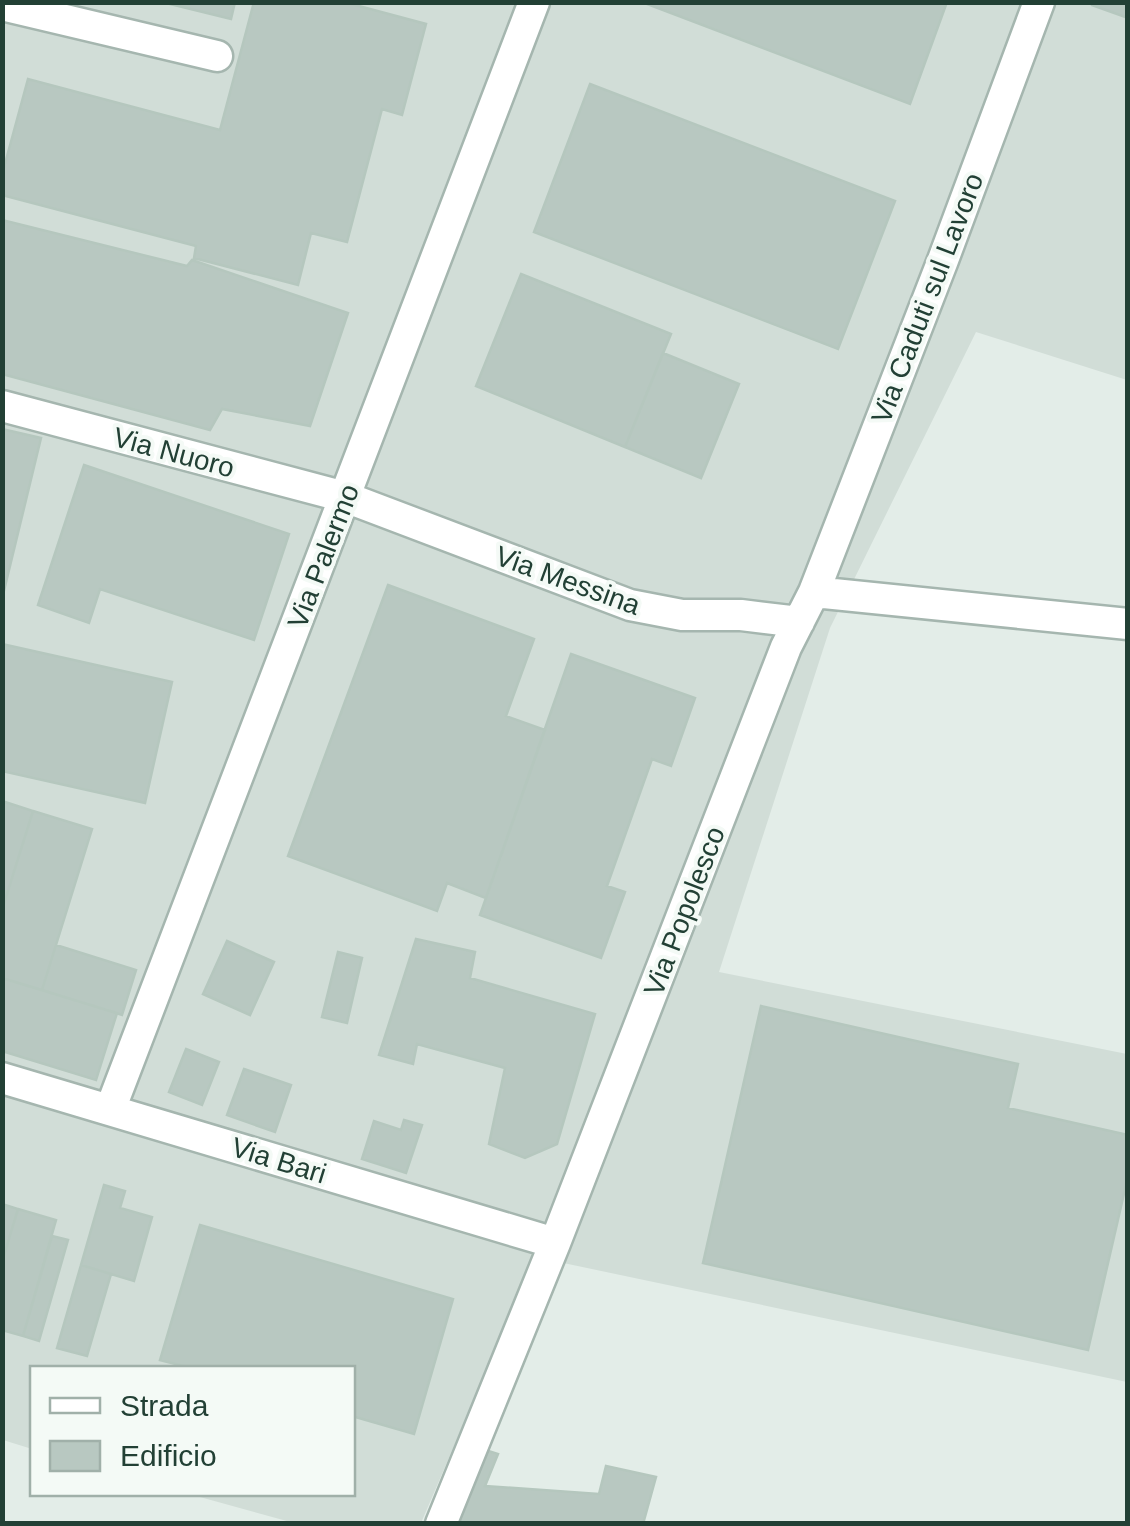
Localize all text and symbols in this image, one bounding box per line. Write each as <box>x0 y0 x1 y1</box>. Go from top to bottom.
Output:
street label: Via Caduti sul Lavoro <box>865 169 990 428</box>
street label: Via Nuoro <box>110 421 238 484</box>
street label: Via Palermo <box>282 480 365 633</box>
street label: Via Messina <box>491 540 645 621</box>
street label: Via Popolesco <box>638 822 731 1000</box>
street label: Via Bari <box>228 1131 330 1190</box>
legend <box>30 1366 355 1496</box>
text: Strada <box>120 1389 209 1422</box>
text: Edificio <box>120 1439 217 1472</box>

